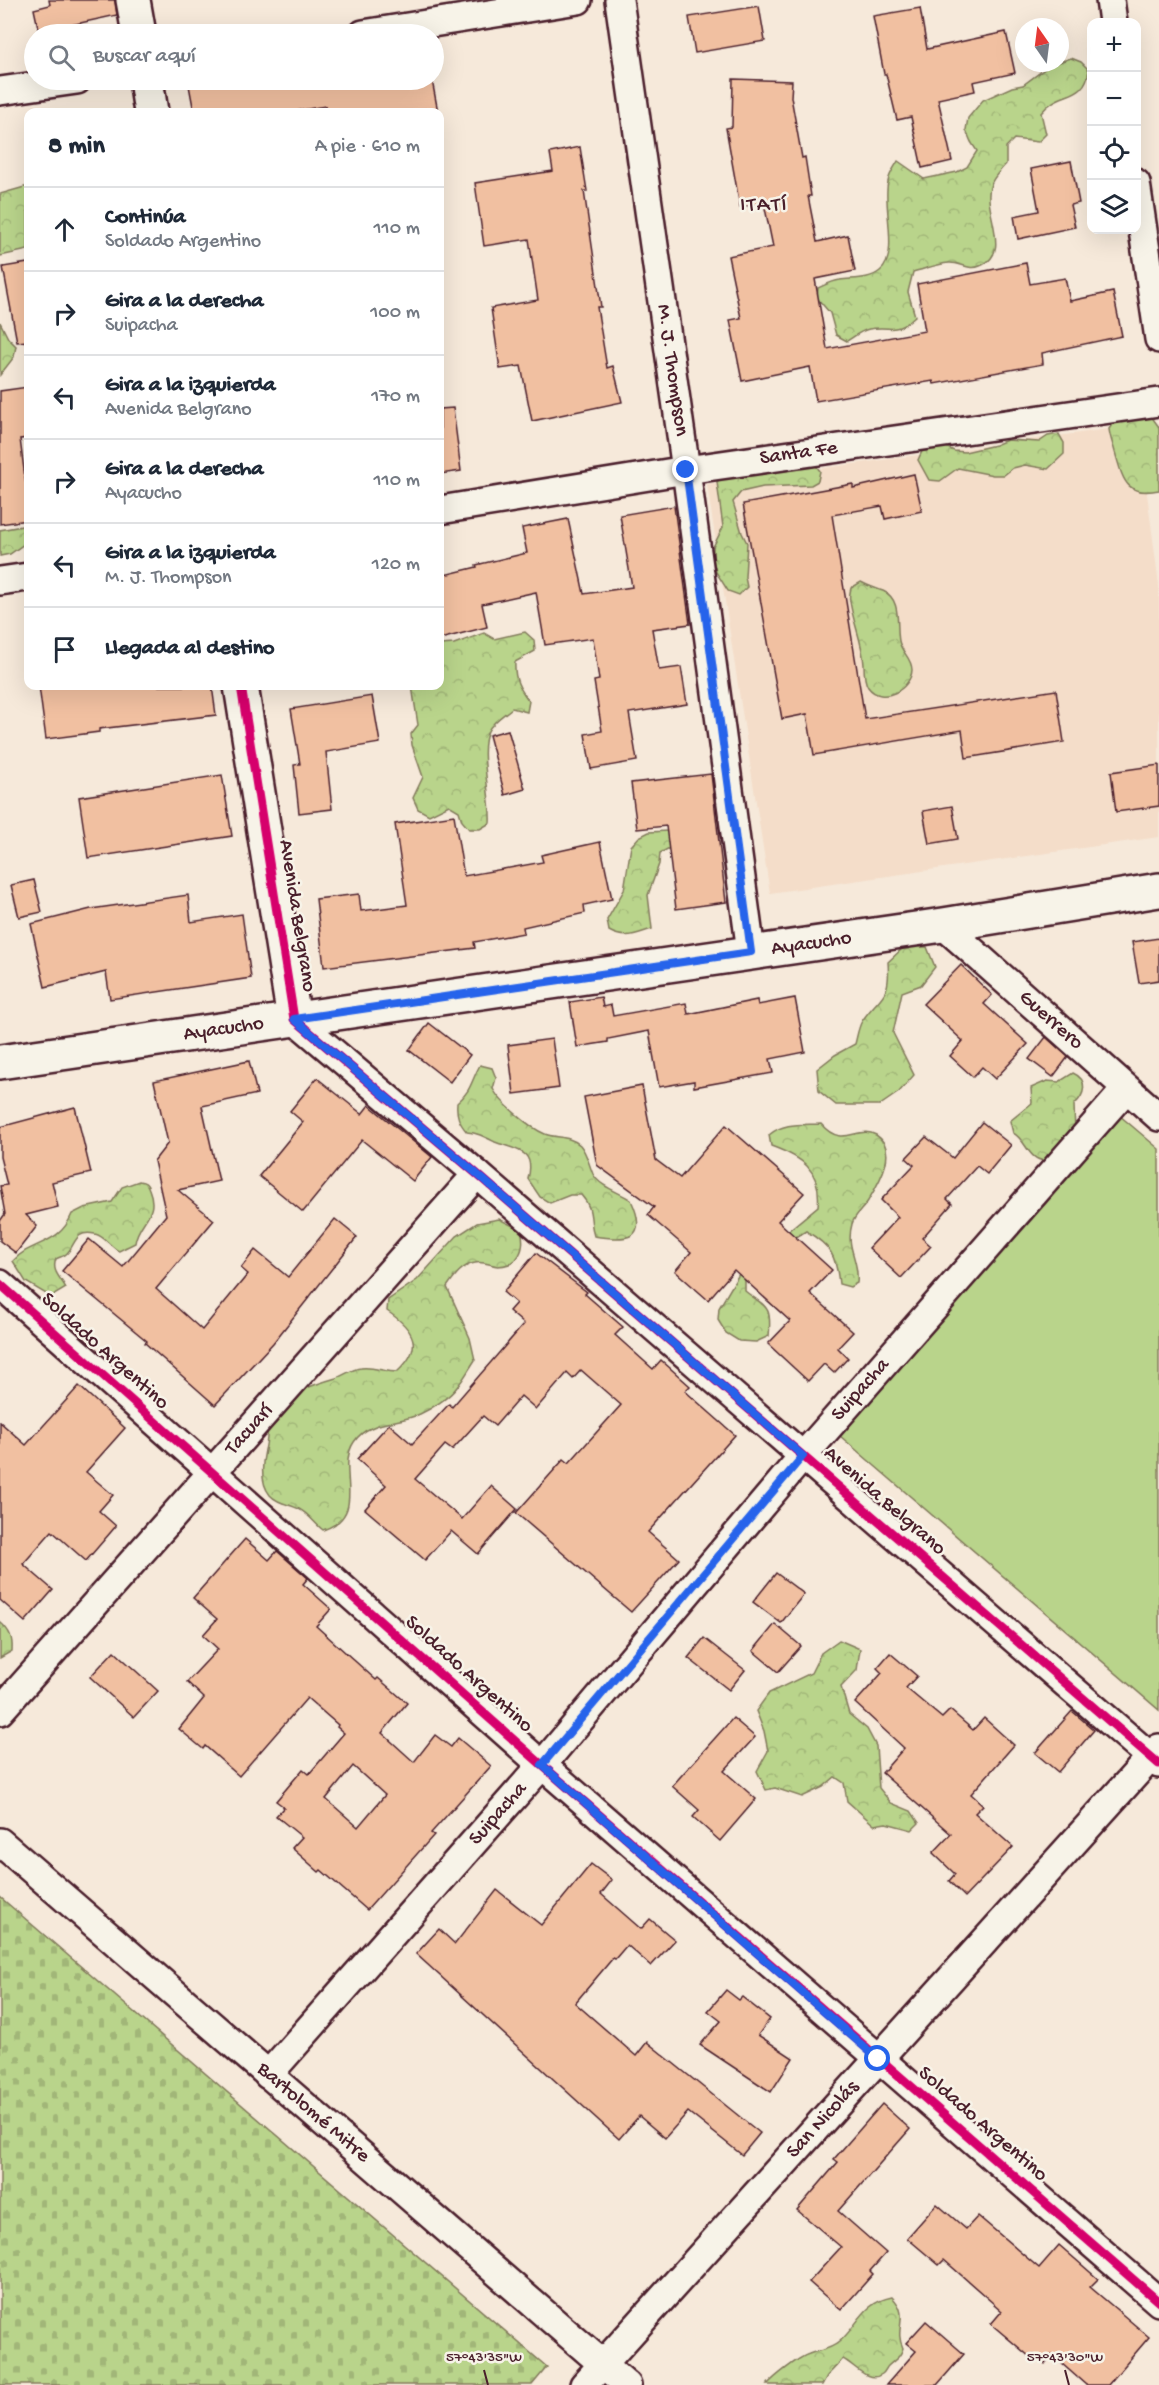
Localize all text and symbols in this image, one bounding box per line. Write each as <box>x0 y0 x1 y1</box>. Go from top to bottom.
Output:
north arrow <box>1015 18 1069 72</box>
map controls <box>1087 18 1141 234</box>
button: + <box>1087 18 1141 72</box>
search box <box>24 24 444 90</box>
icon: search <box>45 41 78 74</box>
text: Buscar aquí <box>93 44 196 70</box>
button: − <box>1087 72 1141 126</box>
button: locate <box>1087 126 1141 180</box>
text: 8 min <box>48 132 105 163</box>
text: A pie · 610 m <box>315 136 420 159</box>
button: layers <box>1087 180 1141 234</box>
district label: ITATÍ <box>740 193 788 219</box>
text: Continúa <box>105 205 186 231</box>
icon: ahead <box>48 213 81 246</box>
text: 110 m <box>374 218 420 241</box>
text: Soldado Argentino <box>105 231 261 254</box>
text: Gira a la derecha <box>105 289 263 315</box>
icon: right <box>48 297 81 330</box>
text: 100 m <box>370 302 420 325</box>
street label: M. J. Thompson <box>650 303 694 438</box>
text: Suipacha <box>105 315 178 338</box>
text: Gira a la izquierda <box>105 373 276 399</box>
icon: left <box>48 381 81 414</box>
text: 170 m <box>371 386 420 409</box>
text: Avenida Belgrano <box>105 399 252 422</box>
street label: Santa Fe <box>758 436 840 472</box>
route end <box>672 456 698 482</box>
text: Gira a la derecha <box>105 457 263 483</box>
icon: right <box>48 465 81 498</box>
text: 110 m <box>374 470 420 493</box>
text: Ayacucho <box>105 483 182 506</box>
text: Gira a la izquierda <box>105 541 276 567</box>
icon: left <box>48 549 81 582</box>
text: 120 m <box>372 554 420 577</box>
text: M. J. Thompson <box>105 567 232 590</box>
icon: arrive <box>48 633 81 666</box>
text: Llegada al destino <box>105 636 275 662</box>
street label: Avenida Belgrano <box>272 838 320 994</box>
street label: Ayacucho <box>770 926 853 962</box>
street label: Guerrero <box>1013 985 1088 1056</box>
street label: Ayacucho <box>182 1011 265 1048</box>
street label: Soldado Argentino <box>35 1288 173 1416</box>
street label: Suipacha <box>826 1352 896 1427</box>
street label: Tacuarí <box>220 1399 279 1462</box>
street label: Avenida Belgrano <box>818 1442 950 1562</box>
street label: Soldado Argentino <box>399 1611 537 1739</box>
street label: Suipacha <box>464 1776 534 1851</box>
route start <box>864 2045 890 2071</box>
street label: Bartolomé Mitre <box>250 2057 376 2170</box>
street label: Soldado Argentino <box>912 2062 1052 2188</box>
street label: San Nicolás <box>782 2075 866 2164</box>
text: 57°43'35"W <box>446 2349 522 2367</box>
text: 57°43'30"W <box>1027 2349 1103 2367</box>

